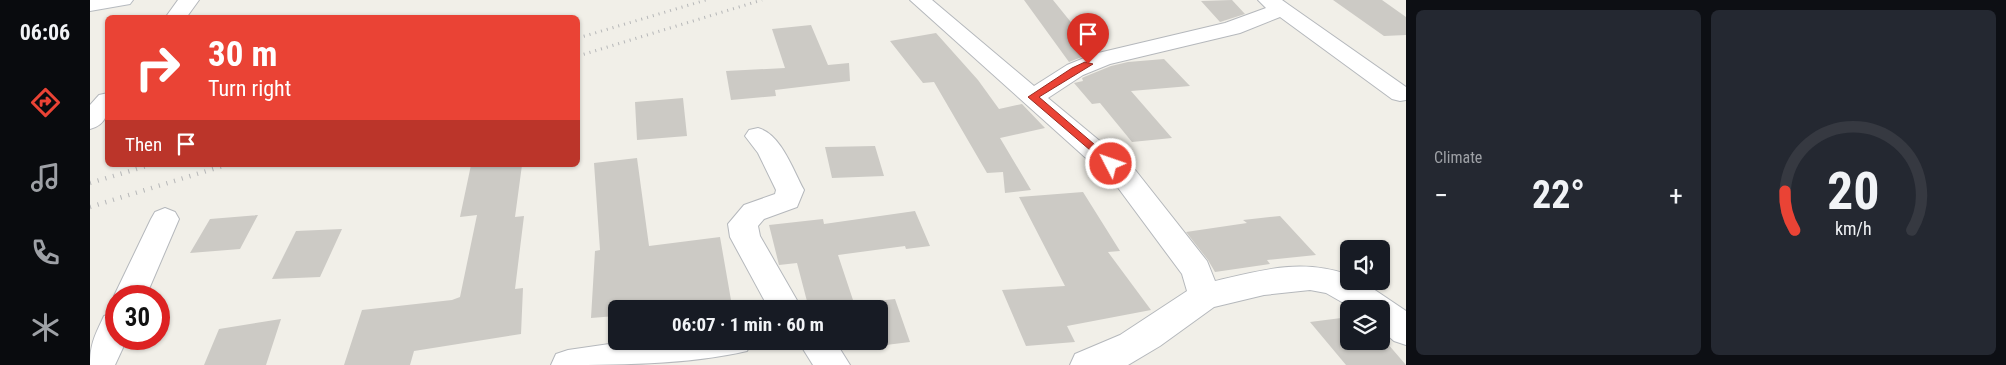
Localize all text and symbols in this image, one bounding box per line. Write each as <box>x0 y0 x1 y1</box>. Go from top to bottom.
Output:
pin <box>1067 13 1109 64</box>
text: 06:06 <box>20 20 70 45</box>
icon: arrive <box>1074 20 1102 48</box>
text: 30 m <box>208 34 277 75</box>
icon: right <box>125 35 190 100</box>
text: Turn right <box>208 76 291 101</box>
icon: directions <box>28 85 63 120</box>
icon: arrive <box>172 130 200 158</box>
text: Then <box>125 133 162 156</box>
position arrow <box>1084 137 1136 189</box>
text: Climate <box>1434 148 1482 167</box>
icon: music <box>28 160 63 195</box>
text: 20 <box>1827 161 1880 222</box>
text: 22° <box>1532 173 1585 217</box>
text: − <box>1434 179 1448 212</box>
text: + <box>1669 179 1683 212</box>
text: km/h <box>1835 218 1872 239</box>
icon: phone <box>28 235 63 270</box>
map controls <box>1340 240 1390 350</box>
button: sound <box>1340 240 1390 290</box>
speed limit sign: 30 <box>105 285 170 350</box>
button: layers <box>1340 300 1390 350</box>
icon: climate <box>28 310 63 345</box>
text: 06:07 · 1 min · 60 m <box>672 313 824 336</box>

